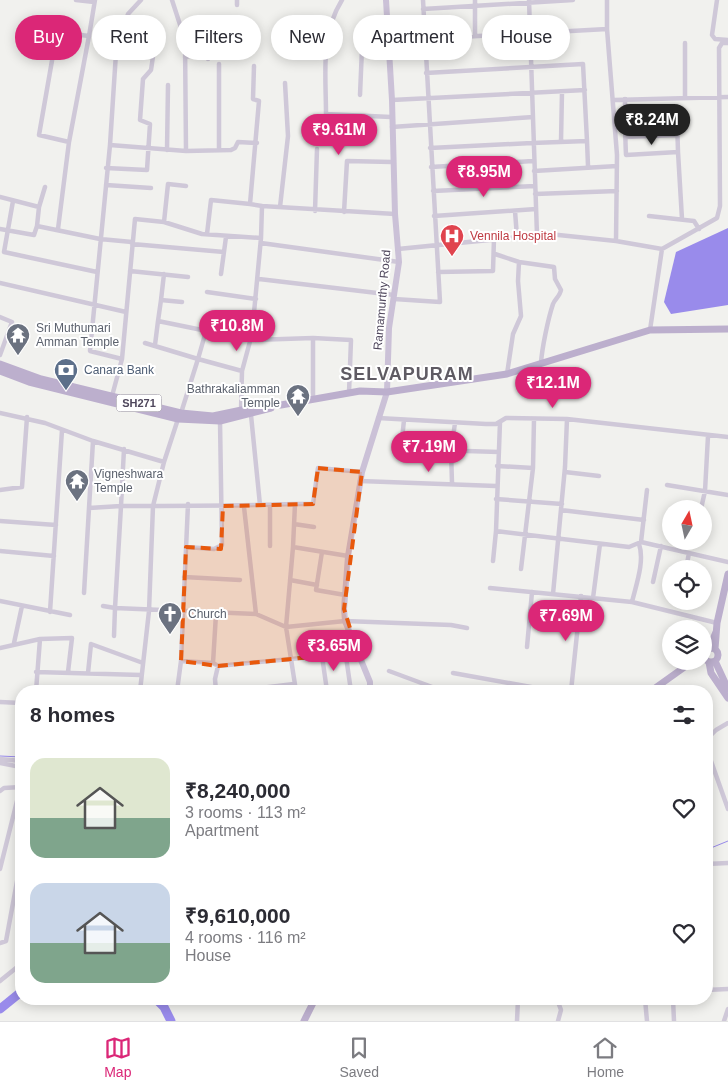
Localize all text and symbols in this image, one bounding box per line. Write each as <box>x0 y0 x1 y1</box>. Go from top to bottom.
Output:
chip: Buy <box>15 15 82 60</box>
chip: Rent <box>92 15 166 60</box>
chip: Filters <box>176 15 261 60</box>
chip: New <box>271 15 343 60</box>
chip: Apartment <box>353 15 472 60</box>
chip: House <box>482 15 570 60</box>
pin: ₹8.24M <box>611 104 693 146</box>
text: ₹8.24M <box>625 111 679 128</box>
pin: ₹9.61M <box>298 114 380 156</box>
text: ₹9.61M <box>312 121 366 138</box>
pin: ₹8.95M <box>443 156 525 198</box>
text: ₹8.95M <box>457 163 511 180</box>
hospital icon: Vennila Hospital <box>439 223 465 257</box>
place label: Vennila Hospital <box>470 229 556 243</box>
street label: Ramamurthy Road <box>371 249 393 351</box>
pin: ₹10.8M <box>196 310 278 352</box>
text: ₹10.8M <box>210 317 264 334</box>
place label: Sri Muthumari Amman Temple <box>36 321 119 349</box>
temple icon: Sri Muthumari Amman Temple <box>5 322 31 356</box>
bank icon: Canara Bank <box>53 357 79 391</box>
place label: Canara Bank <box>84 363 155 377</box>
district label: SELVAPURAM <box>340 364 474 384</box>
pin: ₹12.1M <box>512 366 594 409</box>
text: ₹12.1M <box>526 374 580 391</box>
place label: Bathrakaliamman Temple <box>187 382 280 410</box>
temple icon: Bathrakaliamman Temple <box>285 383 311 417</box>
road number: SH271 <box>116 394 162 412</box>
pin: ₹7.19M <box>388 430 470 473</box>
text: ₹7.19M <box>402 438 456 455</box>
place label: Vigneshwara Temple <box>94 467 163 495</box>
temple icon: Vigneshwara Temple <box>64 468 90 502</box>
north arrow <box>662 500 712 550</box>
map controls <box>662 500 712 670</box>
button: locate <box>662 560 712 610</box>
pin: ₹7.69M <box>525 600 607 642</box>
church icon: Church <box>157 601 183 635</box>
place label: Church <box>188 607 227 621</box>
text: ₹7.69M <box>539 607 593 624</box>
button: layers <box>662 620 712 670</box>
pin: ₹3.65M <box>293 630 375 672</box>
text: ₹3.65M <box>307 637 361 654</box>
icon: filters <box>670 701 698 729</box>
text: 8 homes <box>30 703 115 726</box>
icon: home <box>70 778 130 838</box>
text: ₹8,240,000 <box>185 779 290 802</box>
icon: heart <box>670 794 698 822</box>
text: 3 rooms · 113 m² <box>185 804 306 821</box>
text: Apartment <box>185 822 259 839</box>
icon: home <box>70 903 130 963</box>
text: ₹9,610,000 <box>185 904 290 927</box>
icon: heart <box>670 919 698 947</box>
text: 4 rooms · 116 m² <box>185 929 306 946</box>
text: House <box>185 947 231 964</box>
tab: Map <box>104 1034 132 1080</box>
tab: Saved <box>339 1034 379 1080</box>
tab: Home <box>587 1034 624 1080</box>

